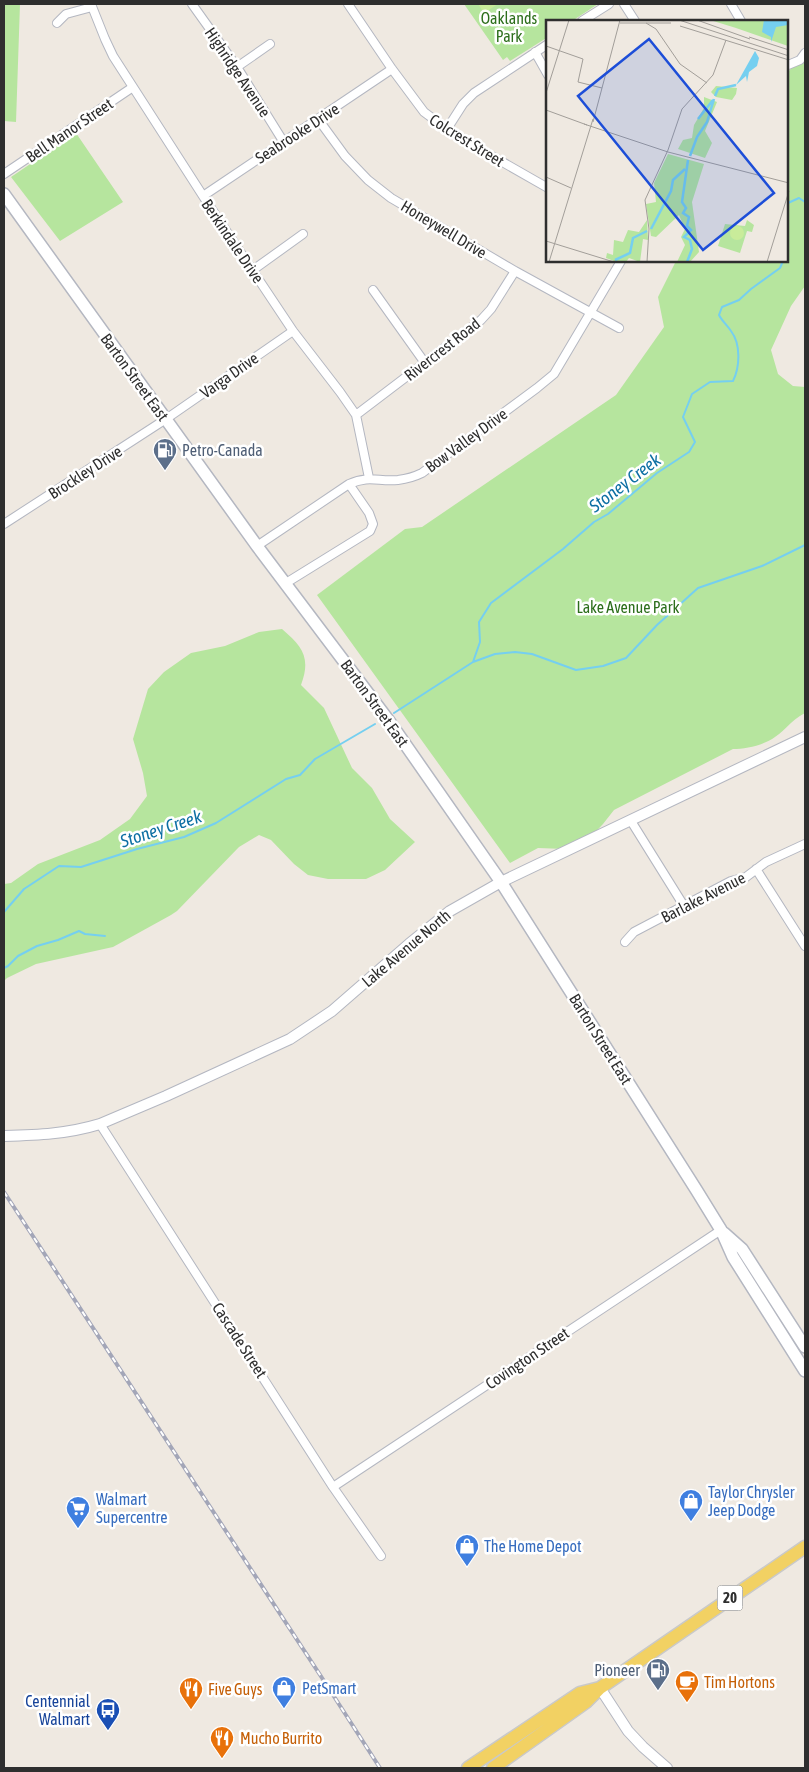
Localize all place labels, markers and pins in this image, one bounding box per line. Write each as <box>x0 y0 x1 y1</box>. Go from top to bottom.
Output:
fuel station icon: Petro-Canada <box>152 437 178 471</box>
place label: Petro-Canada <box>182 441 263 459</box>
place label: Taylor Chrysler Jeep Dodge <box>708 1483 795 1520</box>
shop icon: Taylor Chrysler Jeep Dodge <box>678 1488 704 1522</box>
place label: Walmart Supercentre <box>96 1490 168 1527</box>
supermarket icon: Walmart Supercentre <box>65 1495 91 1529</box>
shop icon: The Home Depot <box>454 1533 480 1567</box>
place label: The Home Depot <box>484 1537 582 1556</box>
fuel station icon: Pioneer <box>645 1657 671 1691</box>
place label: Pioneer <box>594 1661 640 1679</box>
cafe icon: Tim Hortons <box>674 1669 700 1703</box>
place label: Tim Hortons <box>704 1673 775 1691</box>
shop icon: PetSmart <box>271 1675 297 1709</box>
restaurant icon: Five Guys <box>178 1676 204 1710</box>
place label: PetSmart <box>302 1679 357 1697</box>
place label: Five Guys <box>208 1680 263 1699</box>
place label: Centennial Walmart <box>25 1692 91 1728</box>
bus stop icon: Centennial Walmart <box>95 1697 121 1731</box>
restaurant icon: Mucho Burrito <box>209 1725 235 1759</box>
place label: Mucho Burrito <box>240 1729 322 1747</box>

